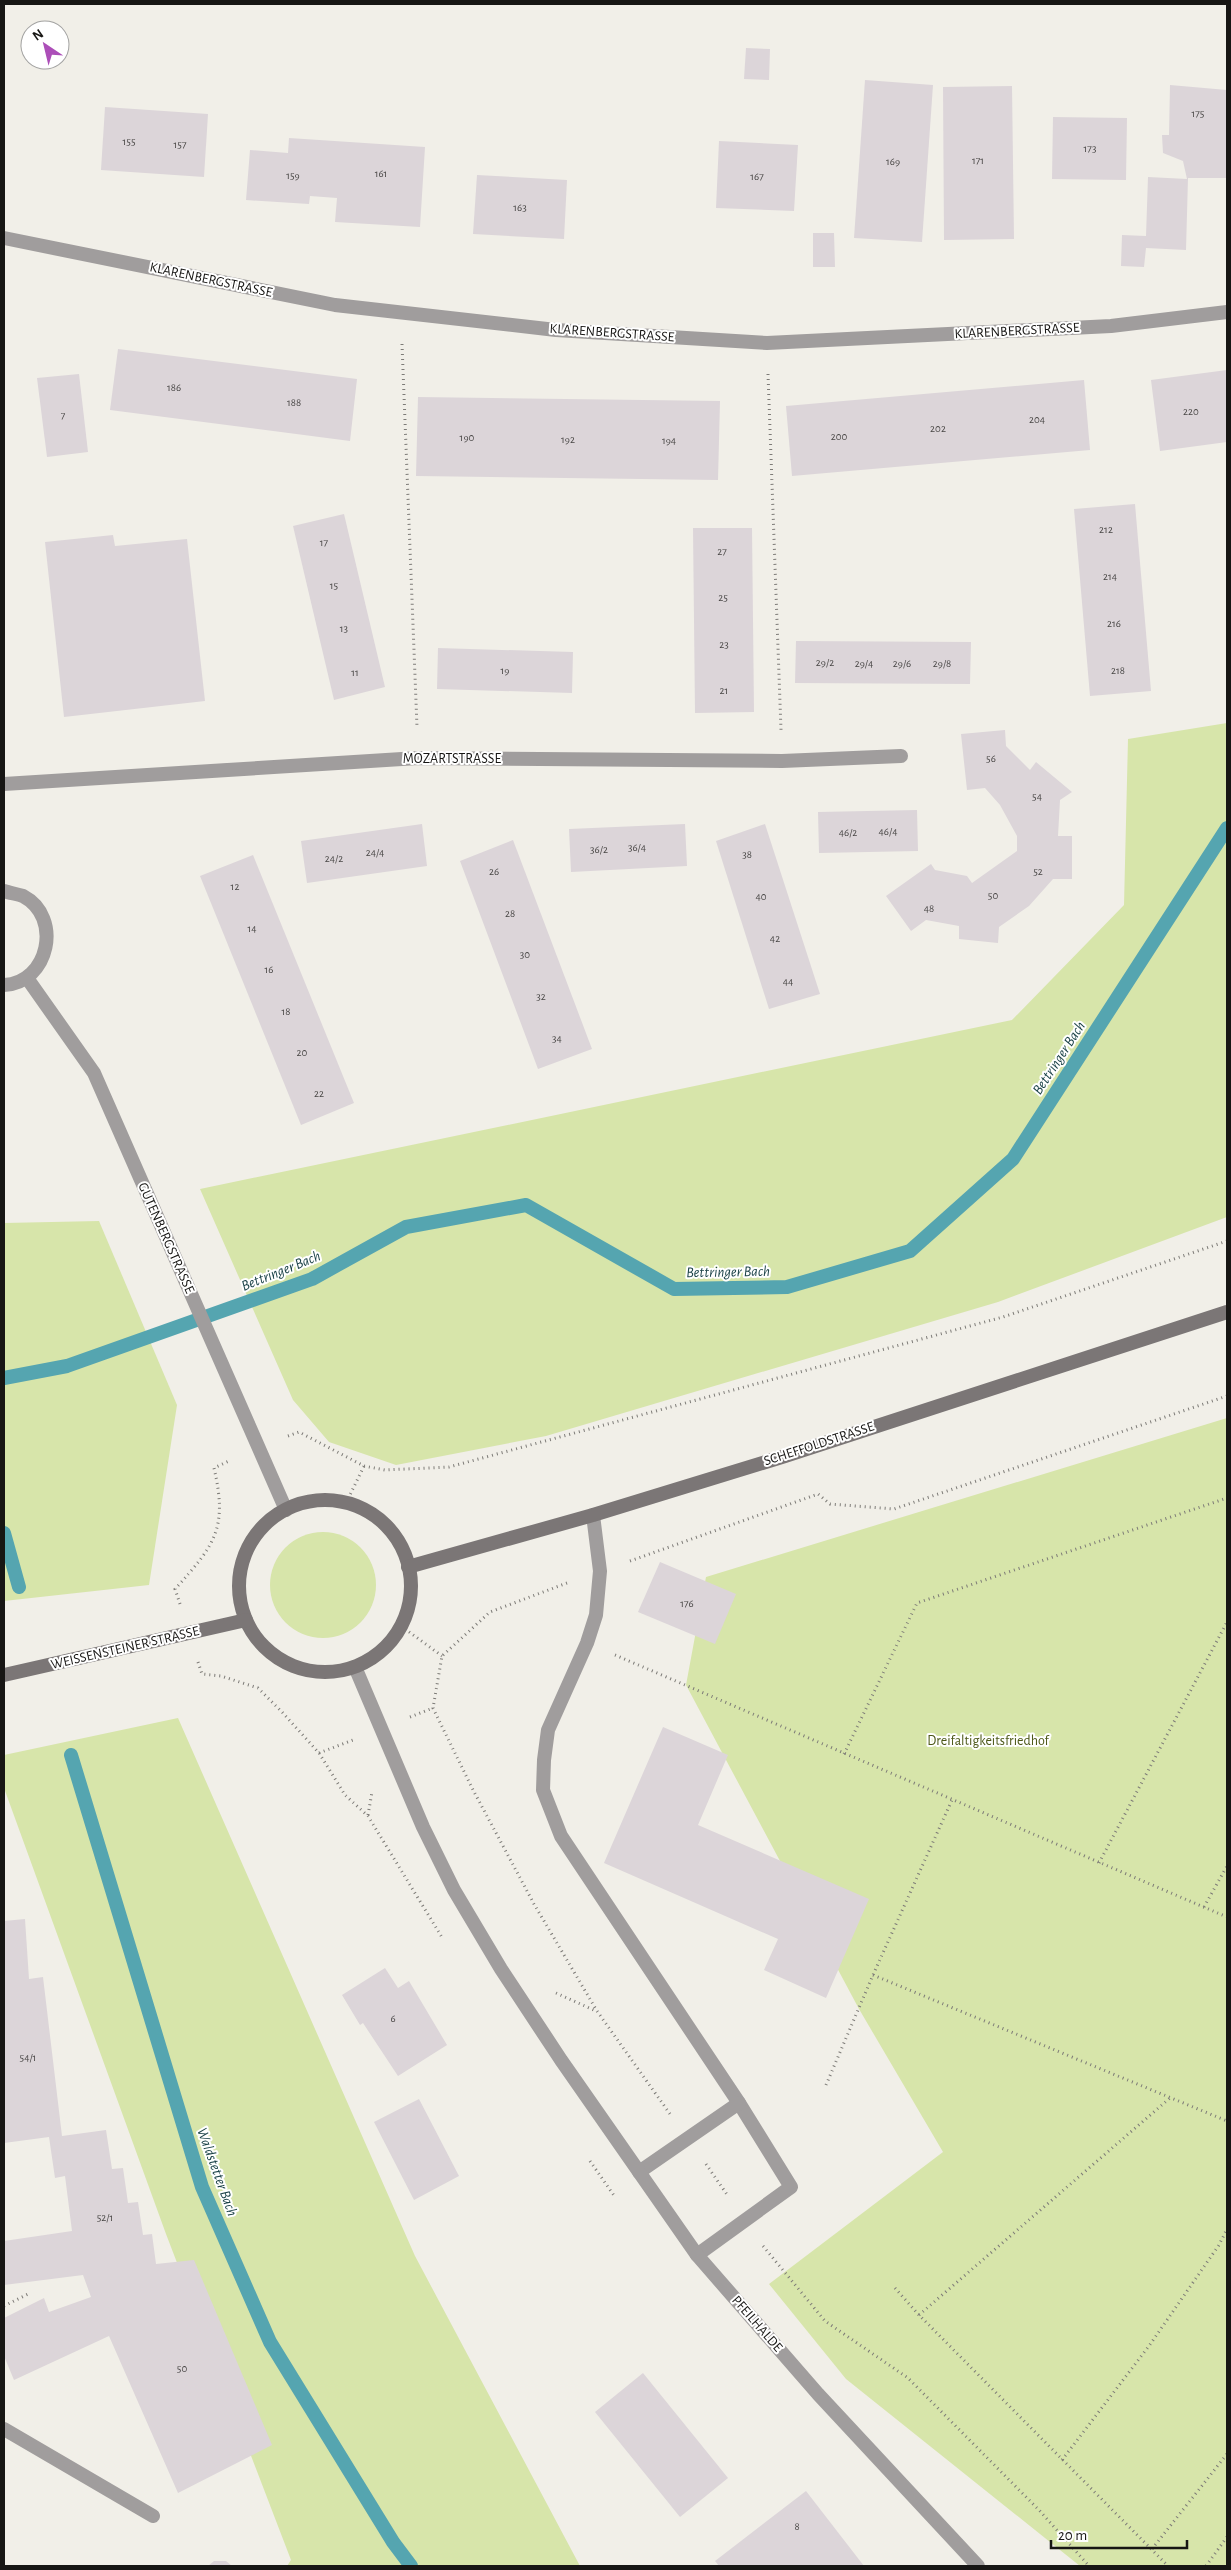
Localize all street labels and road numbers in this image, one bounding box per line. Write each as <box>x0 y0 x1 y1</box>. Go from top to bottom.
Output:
street label: KLARENBERGSTRASSE <box>148 260 274 300</box>
street label: KLARENBERGSTRASSE <box>954 321 1080 341</box>
street label: KLARENBERGSTRASSE <box>549 322 675 344</box>
street label: MOZARTSTRASSE <box>403 752 501 766</box>
street label: GUTENBERGSTRASSE <box>135 1180 197 1296</box>
street label: SCHEFFOLDSTRASSE <box>762 1419 876 1468</box>
street label: WEISSENSTEINER STRASSE <box>50 1624 201 1672</box>
street label: PFEILHALDE <box>729 2293 785 2355</box>

